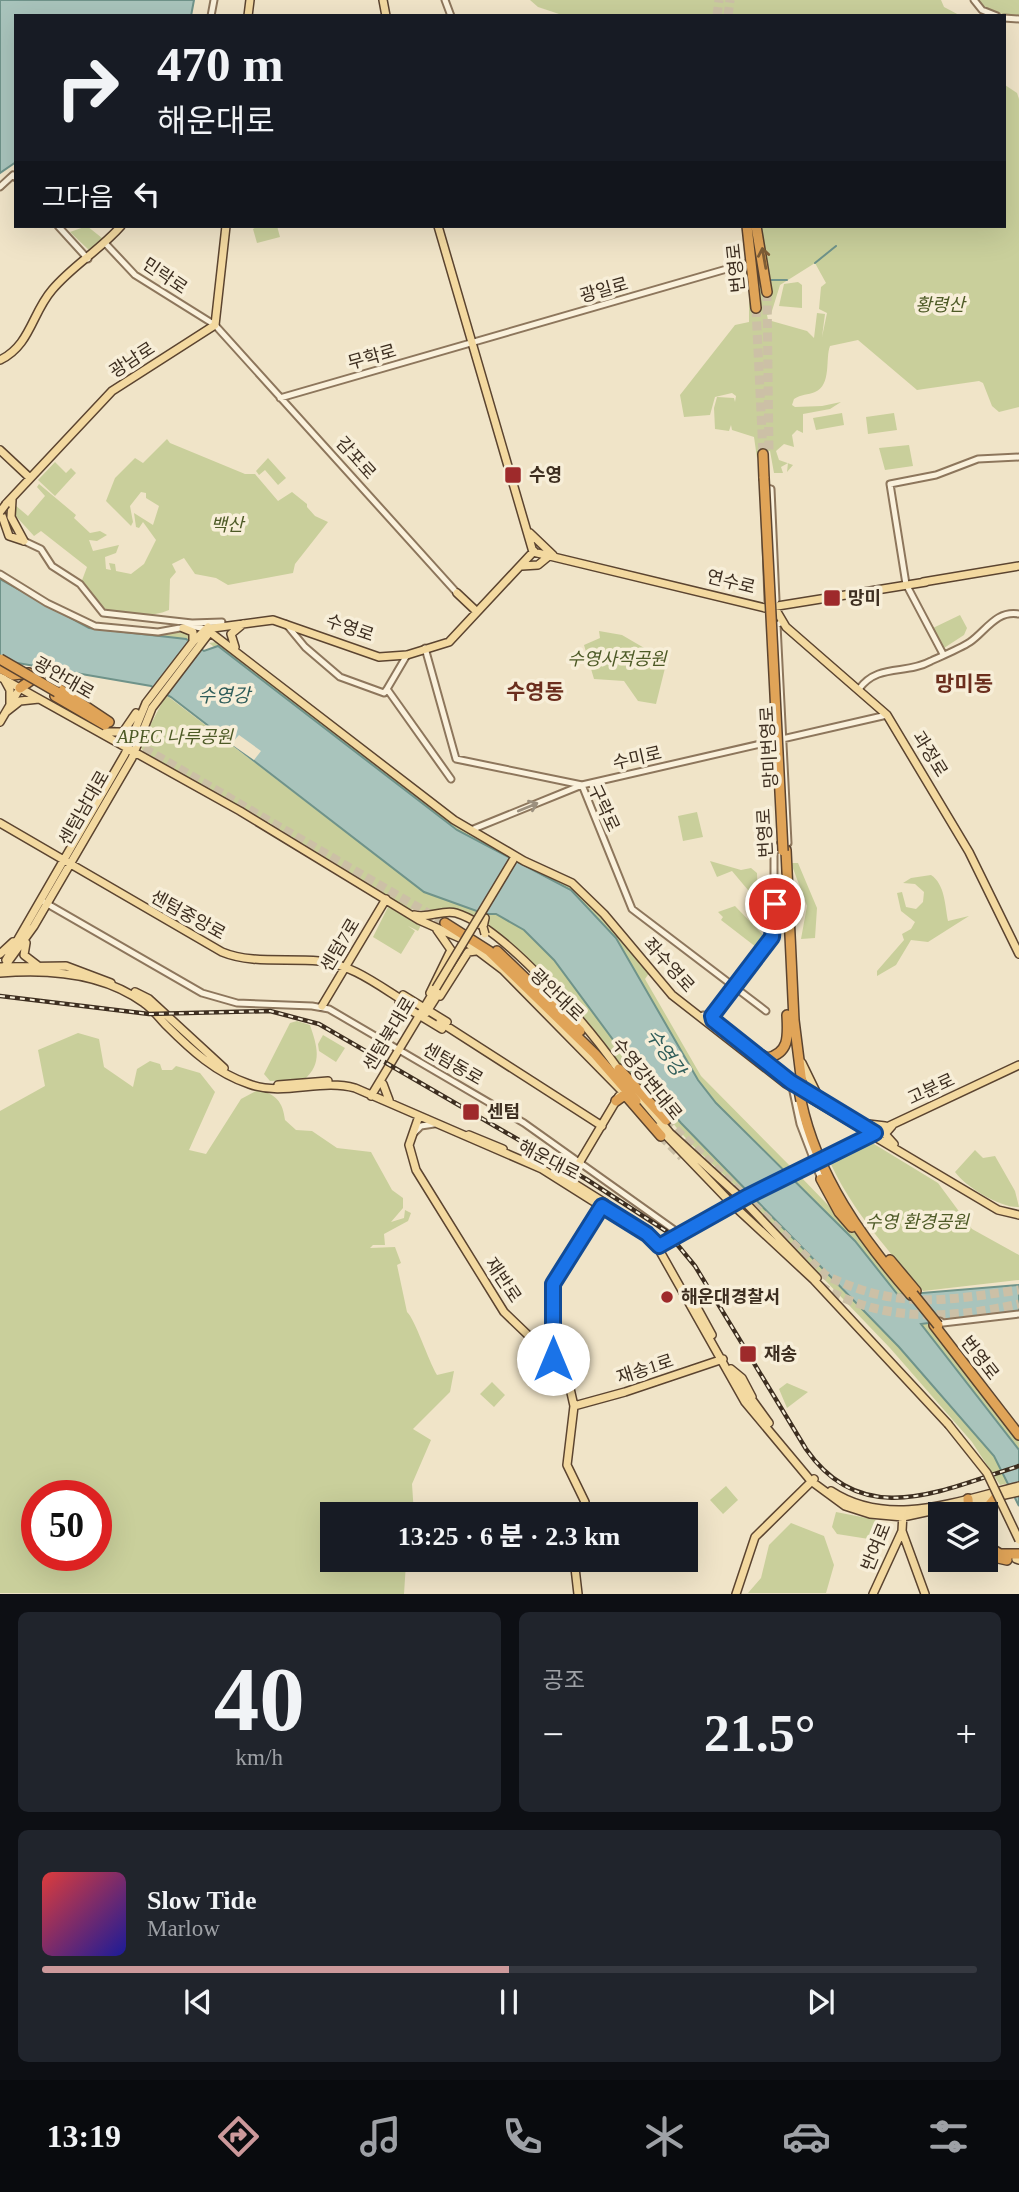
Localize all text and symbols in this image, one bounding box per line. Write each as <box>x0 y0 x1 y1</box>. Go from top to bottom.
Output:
text: 470 m <box>157 37 284 92</box>
icon: right <box>42 42 133 133</box>
text: 해운대로 <box>157 103 275 139</box>
icon: left <box>128 175 166 213</box>
text: 그다음 <box>42 183 114 212</box>
street label: 번영로 <box>723 242 749 294</box>
one-way arrow <box>757 247 770 270</box>
street label: 민락로 <box>139 254 191 298</box>
street label: 광일로 <box>577 274 631 306</box>
park label: 황령산 <box>915 295 967 315</box>
street label: 광남로 <box>106 338 158 382</box>
street label: 무학로 <box>345 341 399 373</box>
street label: 감포로 <box>332 433 380 483</box>
marker: 수영 <box>503 465 523 485</box>
place label: 수영 <box>529 465 562 485</box>
park label: 백산 <box>210 515 246 535</box>
street label: 연수로 <box>704 566 758 598</box>
marker: 망미 <box>822 588 842 608</box>
place label: 망미 <box>848 588 881 608</box>
street label: 수영로 <box>323 610 377 646</box>
park label: 수영사적공원 <box>567 649 668 669</box>
street label: 광안대로 <box>30 653 98 703</box>
district label: 망미동 <box>935 672 993 696</box>
district label: 수영동 <box>506 680 564 704</box>
water label: 수영강 <box>198 685 253 706</box>
street label: 망미번영로 <box>757 705 781 789</box>
park label: APEC 나루공원 <box>116 727 234 747</box>
street label: 과정로 <box>908 728 952 780</box>
street label: 수미로 <box>611 743 663 773</box>
street label: 센텀남대로 <box>55 767 113 849</box>
street label: 구락로 <box>584 781 624 835</box>
one-way arrow <box>517 800 539 813</box>
street label: 번영로 <box>754 808 776 858</box>
pin <box>745 874 805 934</box>
icon: arrive <box>756 885 794 923</box>
street label: 센텀중앙로 <box>147 886 229 944</box>
street label: 센텀7로 <box>316 915 364 975</box>
street label: 좌수영로 <box>639 934 699 996</box>
street label: 광안대로 <box>526 965 588 1025</box>
street label: 센텀북대로 <box>359 993 419 1075</box>
water label: 수영강 <box>642 1025 691 1082</box>
street label: 수영강변대로 <box>608 1034 686 1124</box>
street label: 센텀동로 <box>419 1039 487 1089</box>
street label: 고분로 <box>904 1069 958 1109</box>
marker: 센텀 <box>461 1102 481 1122</box>
place label: 센텀 <box>487 1102 520 1122</box>
street label: 해운대로 <box>515 1136 583 1184</box>
park label: 수영 환경공원 <box>865 1212 970 1232</box>
street label: 재반로 <box>481 1254 525 1306</box>
place label: 해운대경찰서 <box>681 1287 780 1307</box>
marker: 해운대경찰서 <box>659 1289 675 1305</box>
position arrow <box>516 1322 590 1396</box>
street label: 번영로 <box>957 1332 1003 1384</box>
marker: 재송 <box>738 1344 758 1364</box>
place label: 재송 <box>764 1344 797 1364</box>
street label: 재송1로 <box>614 1350 676 1388</box>
speed limit sign: 50 <box>21 1480 112 1571</box>
map controls <box>928 1502 998 1572</box>
button: layers <box>928 1502 998 1572</box>
street label: 반여로 <box>857 1520 895 1574</box>
text: 13:25 · 6 분 · 2.3 km <box>398 1522 620 1551</box>
text: 40 <box>214 1649 305 1750</box>
text: 공조 <box>543 1668 585 1693</box>
text: 21.5° <box>704 1705 816 1762</box>
text: − <box>543 1713 564 1755</box>
text: + <box>956 1713 977 1755</box>
text: km/h <box>236 1745 283 1770</box>
text: Slow Tide <box>147 1886 257 1915</box>
text: Marlow <box>147 1916 220 1941</box>
icon: previous <box>179 1983 217 2021</box>
icon: pause <box>490 1983 528 2021</box>
icon: next <box>802 1983 840 2021</box>
icon: directions <box>214 2112 263 2161</box>
icon: music <box>356 2112 405 2161</box>
icon: phone <box>498 2112 547 2161</box>
icon: climate <box>640 2112 689 2161</box>
icon: car <box>782 2112 831 2161</box>
icon: filters <box>924 2112 973 2161</box>
text: 13:19 <box>46 2118 121 2154</box>

